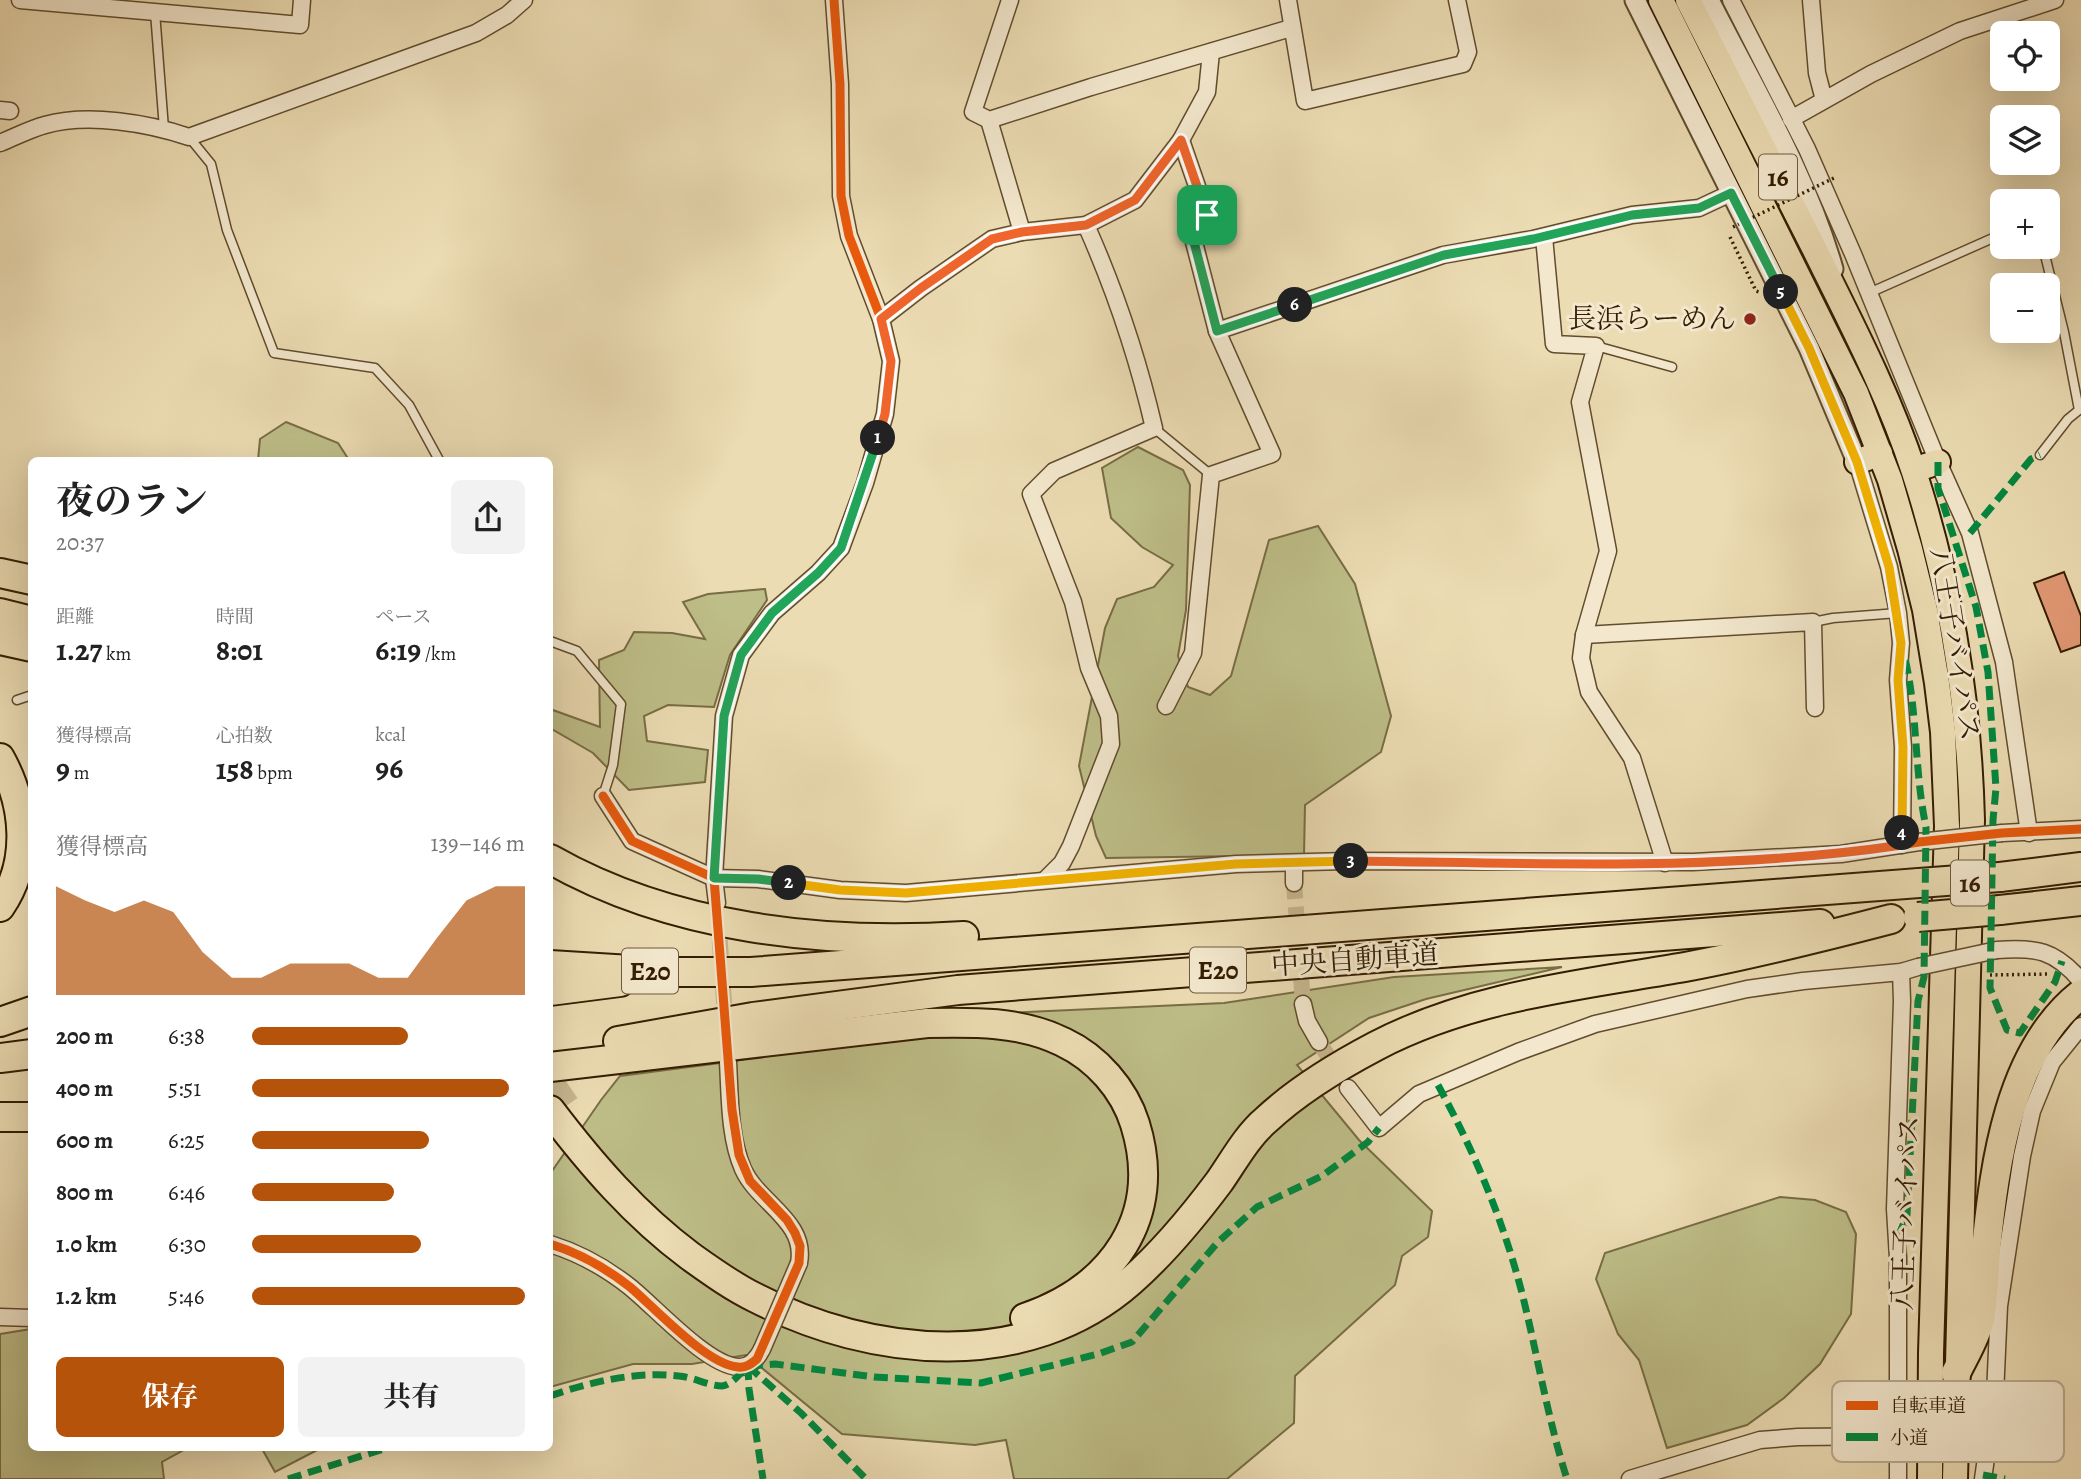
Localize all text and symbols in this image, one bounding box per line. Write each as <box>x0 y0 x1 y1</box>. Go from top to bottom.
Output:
map controls <box>1990 21 2060 343</box>
button: locate <box>1990 21 2060 91</box>
button: layers <box>1990 105 2060 175</box>
road number: 16 <box>1759 154 1797 200</box>
pin <box>1177 185 1237 245</box>
button: + <box>1990 189 2060 259</box>
icon: arrive <box>1188 196 1226 234</box>
button: − <box>1990 273 2060 343</box>
pin: 5 <box>1764 274 1798 310</box>
text: 5 <box>1776 278 1785 304</box>
pin: 6 <box>1278 288 1312 322</box>
text: 6 <box>1290 291 1299 317</box>
place label: 長浜らーめん <box>1568 300 1736 338</box>
marker: 長浜らーめん <box>1742 311 1758 327</box>
pin: 1 <box>860 420 896 456</box>
text: 1 <box>874 424 881 450</box>
text: 夜のラン <box>56 475 208 527</box>
button: share <box>451 480 525 554</box>
text: 20:37 <box>56 527 104 558</box>
street label: 八王子バイパス <box>1921 545 1989 743</box>
text: 距離 <box>56 604 94 630</box>
text: 時間 <box>216 604 254 630</box>
text: ペース <box>375 604 431 630</box>
text: 1.27 <box>56 630 102 670</box>
text: 8:01 <box>216 630 263 670</box>
text: 6:19 <box>375 630 421 670</box>
text: km <box>102 641 131 667</box>
text: /km <box>421 641 456 667</box>
text: kcal <box>375 722 406 748</box>
text: 獲得標高 <box>56 723 132 749</box>
text: 心拍数 <box>216 723 273 749</box>
text: 96 <box>375 748 403 788</box>
text: 9 <box>56 749 70 789</box>
text: 158 <box>216 749 254 789</box>
text: m <box>70 760 89 786</box>
text: bpm <box>254 760 293 786</box>
pin: 4 <box>1884 816 1920 850</box>
text: 4 <box>1897 819 1906 845</box>
text: 139–146 m <box>431 828 525 859</box>
text: 獲得標高 <box>56 831 148 862</box>
pin: 3 <box>1334 844 1368 878</box>
text: 3 <box>1346 847 1355 873</box>
road number: 16 <box>1951 860 1989 906</box>
pin: 2 <box>772 866 806 900</box>
text: 2 <box>784 869 793 895</box>
street label: 中央自動車道 <box>1270 935 1440 985</box>
road number: E20 <box>622 948 678 994</box>
road number: E20 <box>1190 948 1246 993</box>
text: 200 m <box>56 1021 114 1052</box>
text: 6:38 <box>168 1021 205 1052</box>
text: 400 m <box>56 1073 113 1104</box>
text: 5:51 <box>168 1073 201 1104</box>
street label: 八王子バイパス <box>1884 1115 1928 1311</box>
text: 600 m <box>56 1125 113 1156</box>
text: 6:25 <box>168 1125 205 1156</box>
text: 800 m <box>56 1177 113 1208</box>
text: 6:46 <box>168 1177 205 1208</box>
text: 1.0 km <box>56 1229 117 1260</box>
text: 6:30 <box>168 1229 206 1260</box>
text: 1.2 km <box>56 1281 117 1312</box>
text: 5:46 <box>168 1281 204 1312</box>
button: 保存 <box>56 1357 284 1437</box>
button: 共有 <box>298 1357 525 1437</box>
legend <box>1832 1381 2064 1462</box>
text: 自転車道 <box>1890 1393 1966 1419</box>
text: 小道 <box>1890 1425 1928 1451</box>

